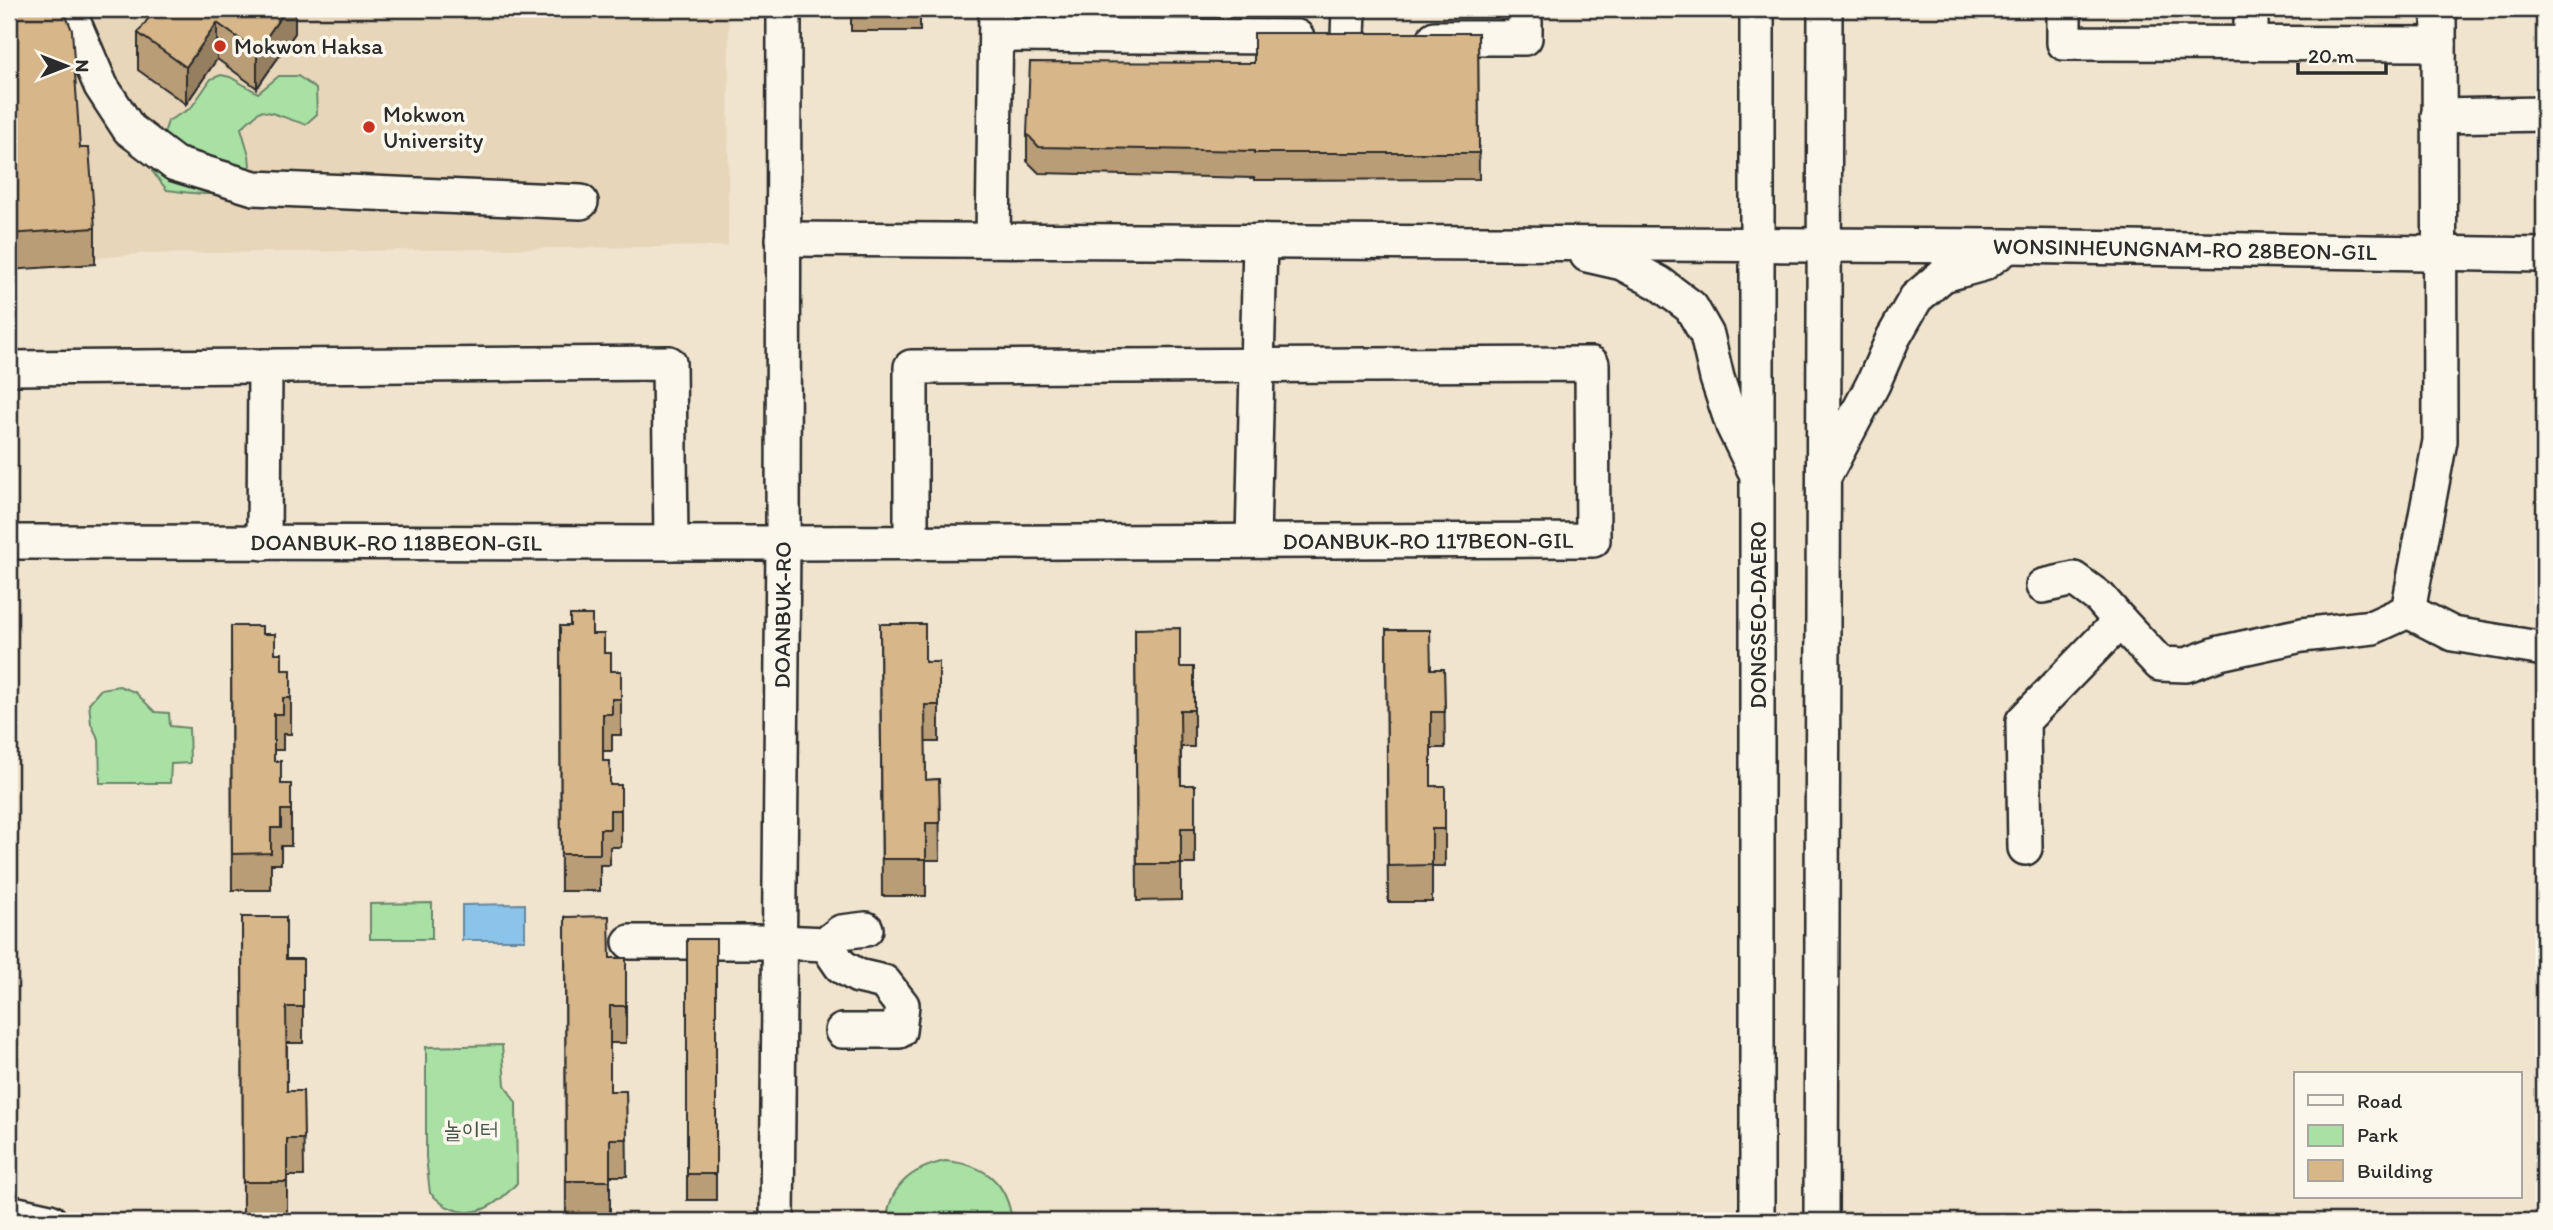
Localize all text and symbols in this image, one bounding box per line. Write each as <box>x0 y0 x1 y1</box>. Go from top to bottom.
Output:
north arrow <box>32 32 102 102</box>
place label: Mokwon Haksa <box>234 32 383 60</box>
scale bar <box>2298 32 2385 76</box>
marker: Mokwon Haksa <box>212 38 228 54</box>
text: 20 m <box>2308 43 2355 68</box>
text: N <box>71 60 94 72</box>
place label: Mokwon University <box>383 100 484 154</box>
marker: Mokwon University <box>361 119 377 135</box>
street label: WONSINHEUNGNAM-RO 28BEON-GIL <box>1993 232 2378 266</box>
street label: DONGSEO-DAERO <box>1744 521 1772 709</box>
street label: DOANBUK-RO 117BEON-GIL <box>1283 526 1574 555</box>
street label: DOANBUK-RO 118BEON-GIL <box>250 528 542 557</box>
street label: DOANBUK-RO <box>768 541 797 689</box>
legend <box>2294 1072 2522 1198</box>
text: Road <box>2357 1088 2403 1113</box>
park label: 놀이터 <box>443 1116 499 1144</box>
text: Park <box>2357 1122 2399 1147</box>
text: Building <box>2357 1158 2433 1183</box>

